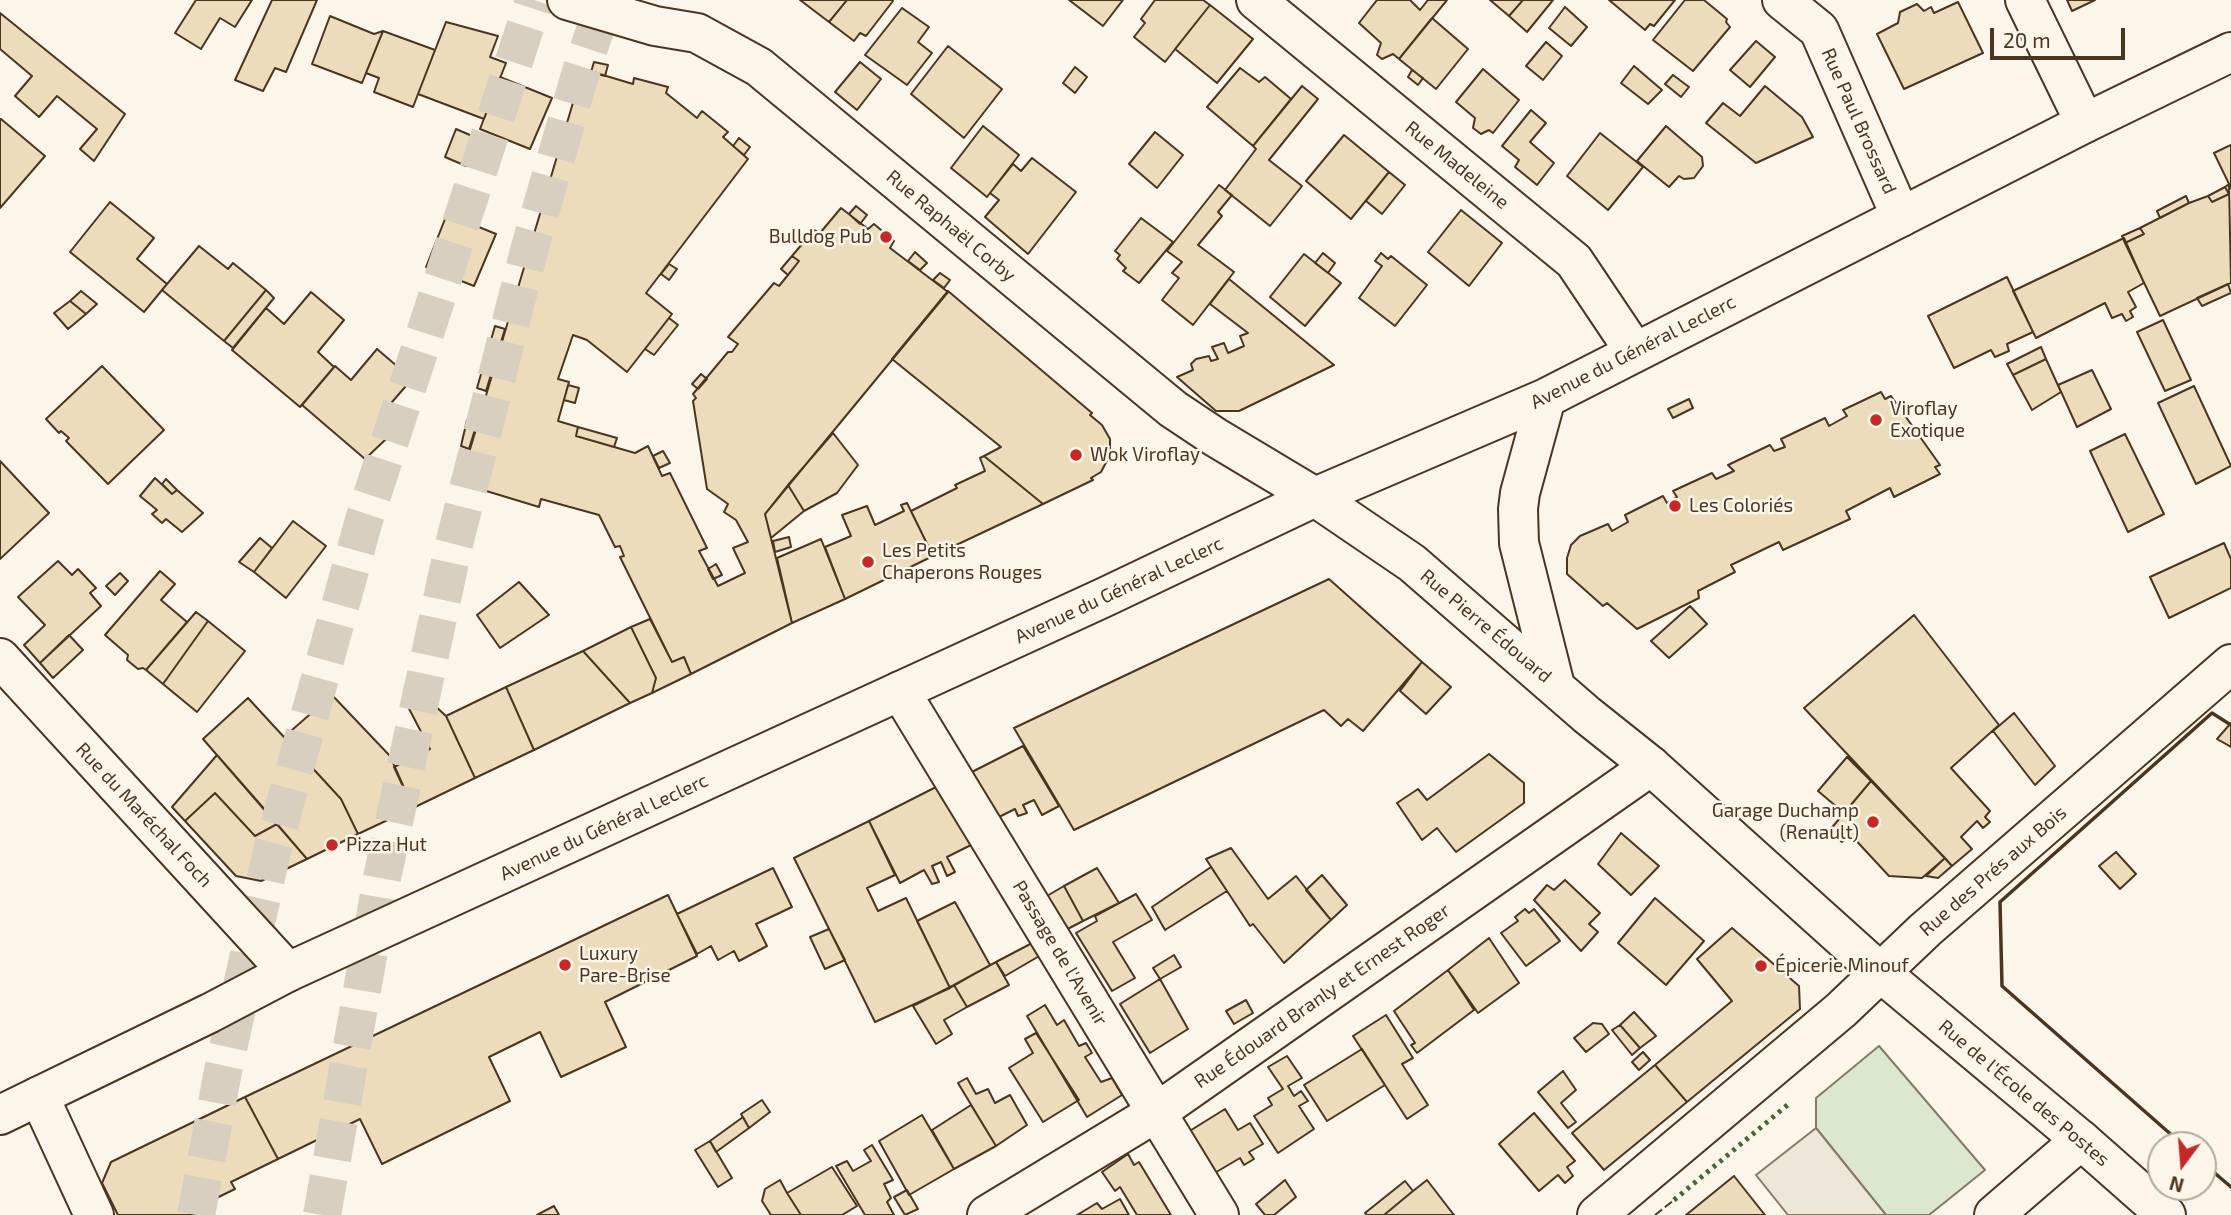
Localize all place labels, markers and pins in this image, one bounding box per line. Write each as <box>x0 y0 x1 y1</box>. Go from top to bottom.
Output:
place label: Bulldog Pub <box>769 226 872 248</box>
marker: Bulldog Pub <box>878 229 894 245</box>
place label: Viroflay Exotique <box>1890 398 1965 442</box>
marker: Viroflay Exotique <box>1868 412 1884 428</box>
place label: Wok Viroflay <box>1090 444 1200 466</box>
marker: Wok Viroflay <box>1068 447 1084 463</box>
place label: Les Coloriés <box>1689 495 1793 517</box>
marker: Les Coloriés <box>1667 498 1683 514</box>
place label: Les Petits Chaperons Rouges <box>882 540 1042 584</box>
marker: Les Petits Chaperons Rouges <box>860 554 876 570</box>
place label: Garage Duchamp (Renault) <box>1712 800 1859 844</box>
marker: Garage Duchamp (Renault) <box>1865 814 1881 830</box>
place label: Pizza Hut <box>346 834 427 856</box>
marker: Pizza Hut <box>324 837 340 853</box>
place label: Luxury Pare-Brise <box>579 943 671 987</box>
place label: Épicerie Minouf <box>1775 955 1909 977</box>
marker: Luxury Pare-Brise <box>557 957 573 973</box>
marker: Épicerie Minouf <box>1753 958 1769 974</box>

